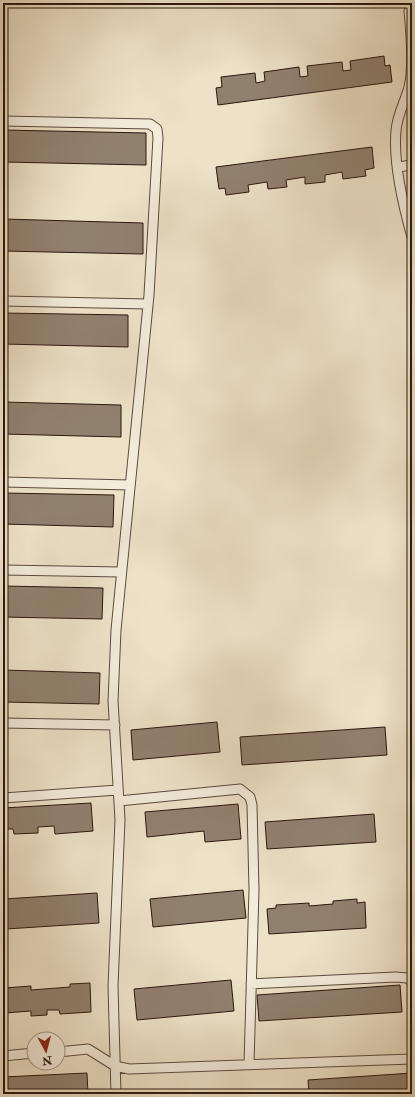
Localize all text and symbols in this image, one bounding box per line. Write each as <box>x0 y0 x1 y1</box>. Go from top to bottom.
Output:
north arrow <box>26 1031 66 1071</box>
text: N <box>40 1053 54 1068</box>

